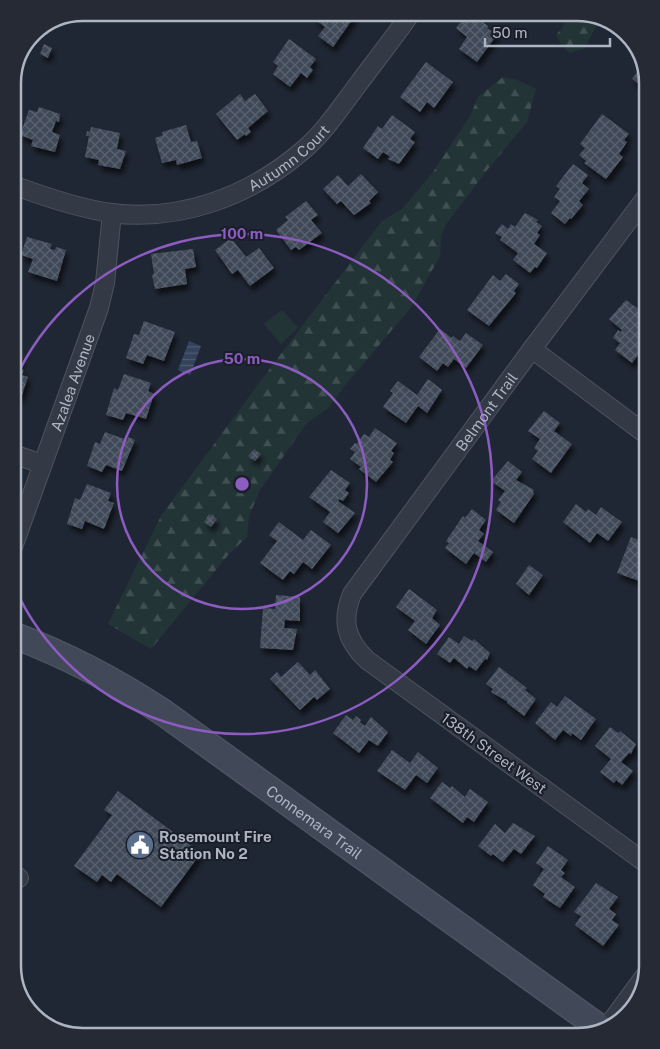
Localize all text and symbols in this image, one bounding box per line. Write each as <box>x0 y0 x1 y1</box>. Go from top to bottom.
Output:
scale bar <box>485 15 610 47</box>
text: 50 m <box>492 24 527 41</box>
street label: Autumn Court <box>245 121 333 194</box>
text: 100 m <box>221 225 263 242</box>
street label: Azalea Avenue <box>47 331 98 433</box>
text: 50 m <box>224 350 260 367</box>
street label: Belmont Trail <box>452 369 521 454</box>
centre of rings <box>233 475 251 493</box>
street label: 138th Street West <box>438 709 550 797</box>
street label: Connemara Trail <box>263 781 366 862</box>
place label: Rosemount Fire Station No 2 <box>159 828 272 862</box>
public building icon: Rosemount Fire Station No 2 <box>125 830 155 860</box>

